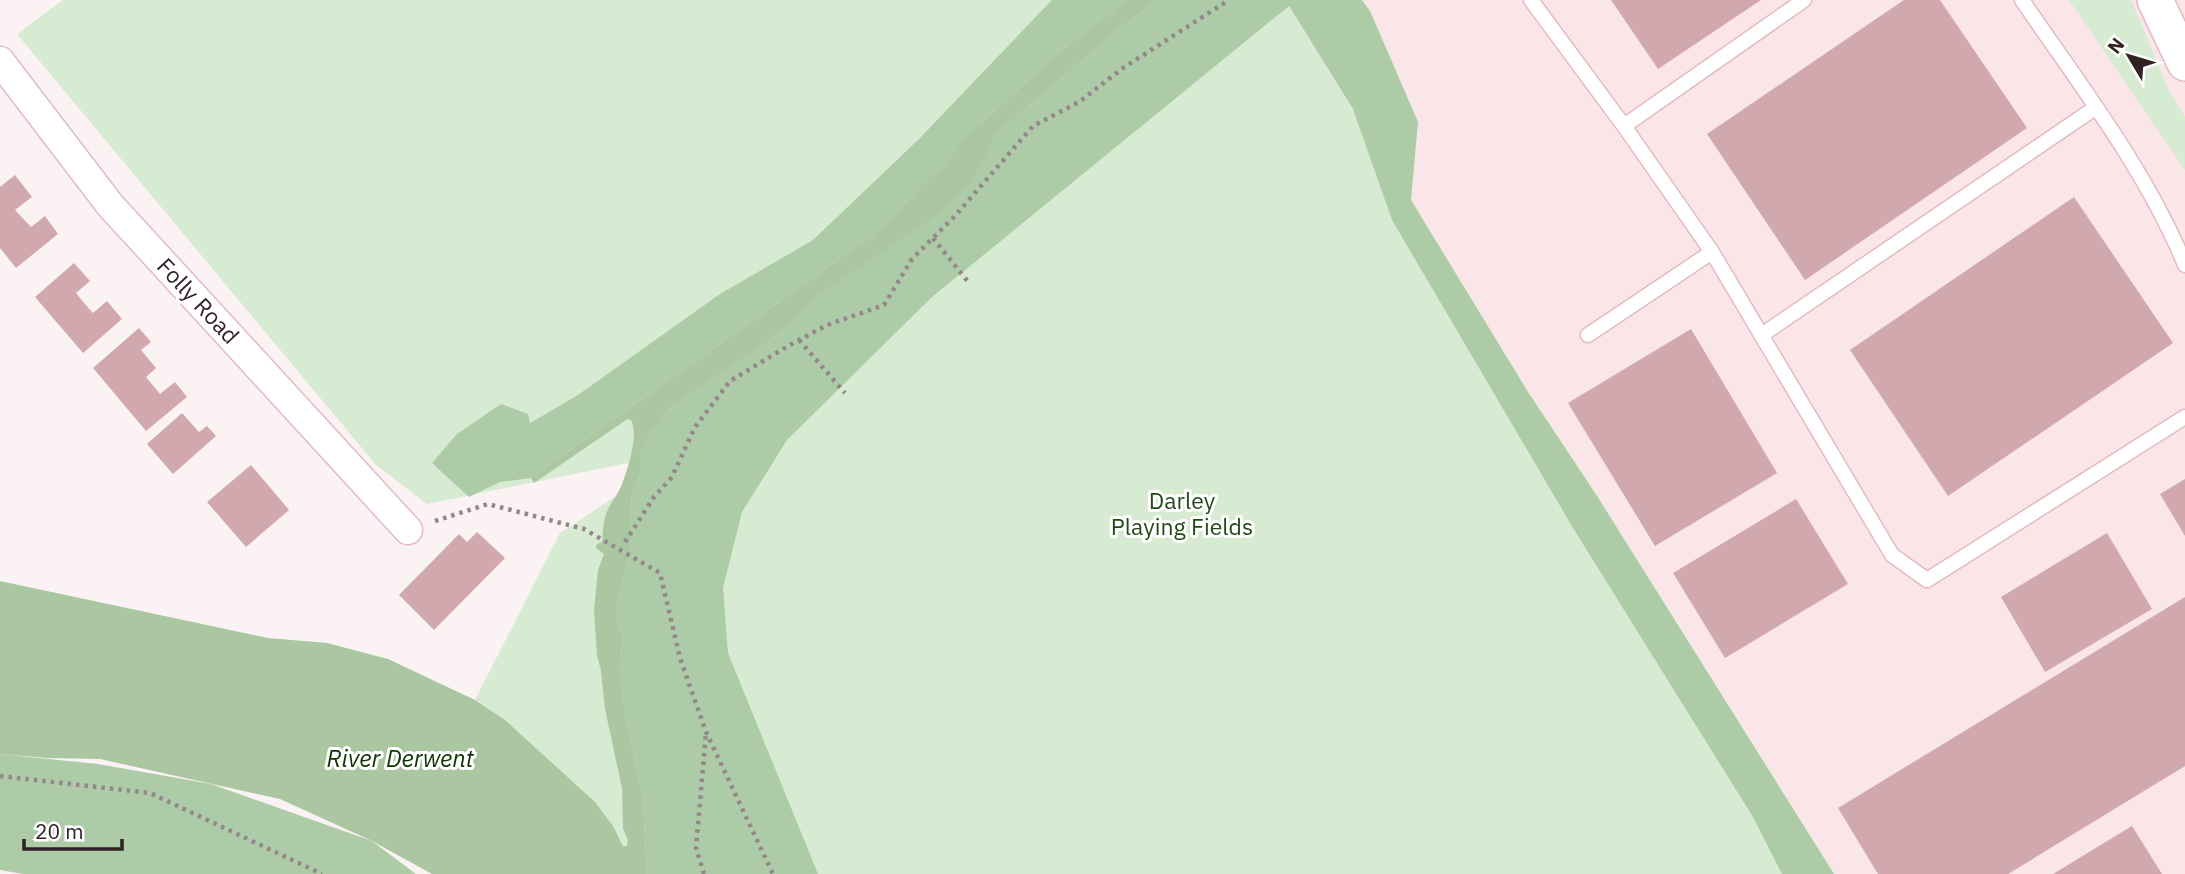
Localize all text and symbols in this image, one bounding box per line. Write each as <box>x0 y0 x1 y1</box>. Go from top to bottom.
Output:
north arrow <box>2094 21 2164 91</box>
text: N <box>2102 33 2129 58</box>
street label: Folly Road <box>151 251 246 350</box>
park label: Darley Playing Fields <box>1111 485 1253 541</box>
water label: River Derwent <box>326 742 475 774</box>
scale bar <box>24 808 122 852</box>
text: 20 m <box>35 817 84 845</box>

